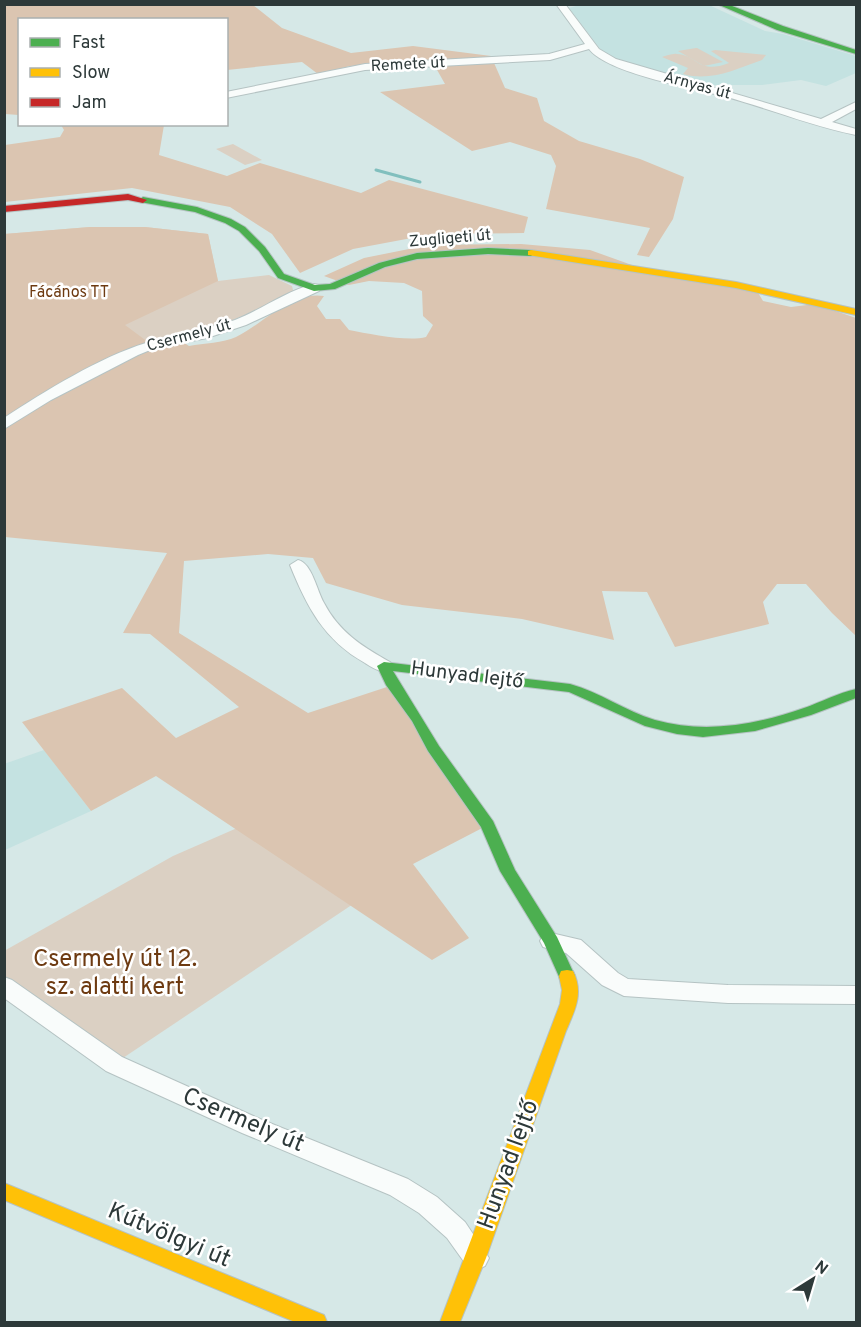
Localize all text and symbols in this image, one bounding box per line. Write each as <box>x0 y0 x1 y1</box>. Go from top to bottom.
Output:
legend <box>18 18 228 126</box>
text: Fast <box>72 32 105 55</box>
street label: Remete út <box>370 53 446 77</box>
text: Slow <box>72 62 110 85</box>
street label: Árnyas út <box>661 65 733 105</box>
text: Jam <box>72 92 107 115</box>
street label: Zugligeti út <box>408 225 492 253</box>
park label: Fácános TT <box>29 283 109 303</box>
street label: Csermely út <box>145 315 233 357</box>
street label: Hunyad lejtő <box>409 656 526 696</box>
park label: Csermely út 12. sz. alatti kert <box>33 945 197 1003</box>
street label: Csermely út <box>178 1082 308 1160</box>
street label: Hunyad lejtő <box>472 1095 547 1234</box>
street label: Kútvölgyi út <box>103 1197 235 1275</box>
north arrow <box>783 1249 843 1309</box>
text: N <box>810 1257 831 1280</box>

